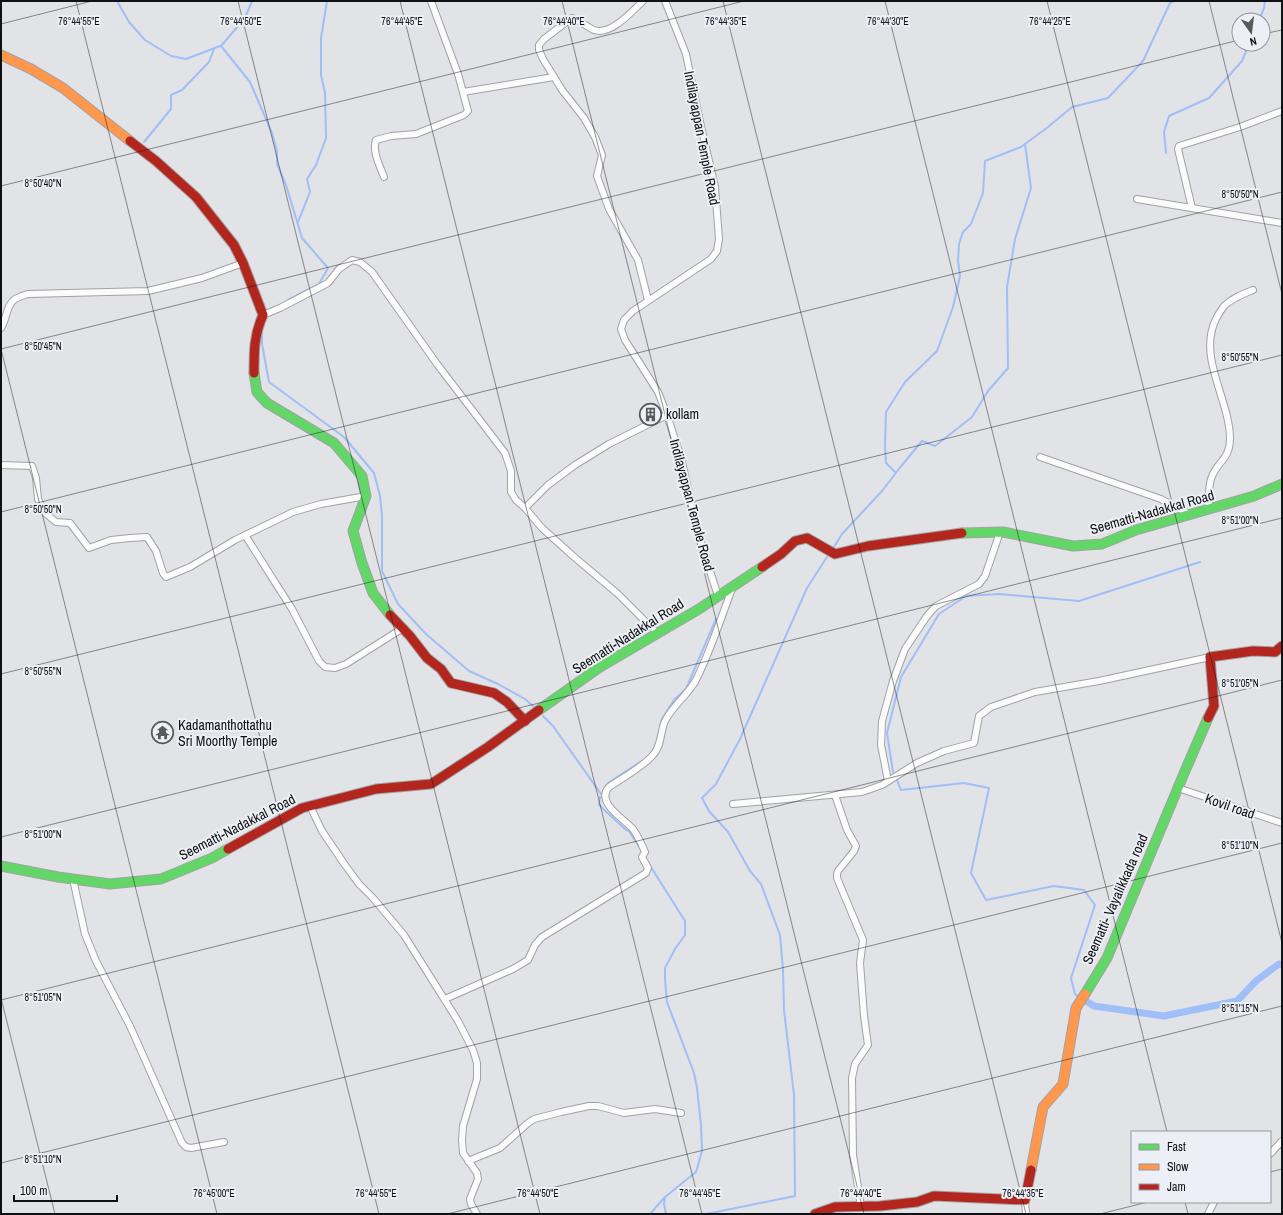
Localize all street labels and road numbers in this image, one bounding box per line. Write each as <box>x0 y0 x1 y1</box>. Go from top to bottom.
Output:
street label: Indilayappan Temple Road <box>680 69 724 207</box>
street label: Indilayappan Temple Road <box>666 437 718 573</box>
street label: Seematti-Nadakkal Road <box>1088 486 1216 538</box>
street label: Seematti-Nadakkal Road <box>569 594 687 678</box>
street label: Kovil road <box>1203 789 1257 823</box>
street label: Seematti-Nadakkal Road <box>176 790 298 864</box>
street label: Seematti- Vayalikkada road <box>1078 831 1152 967</box>

